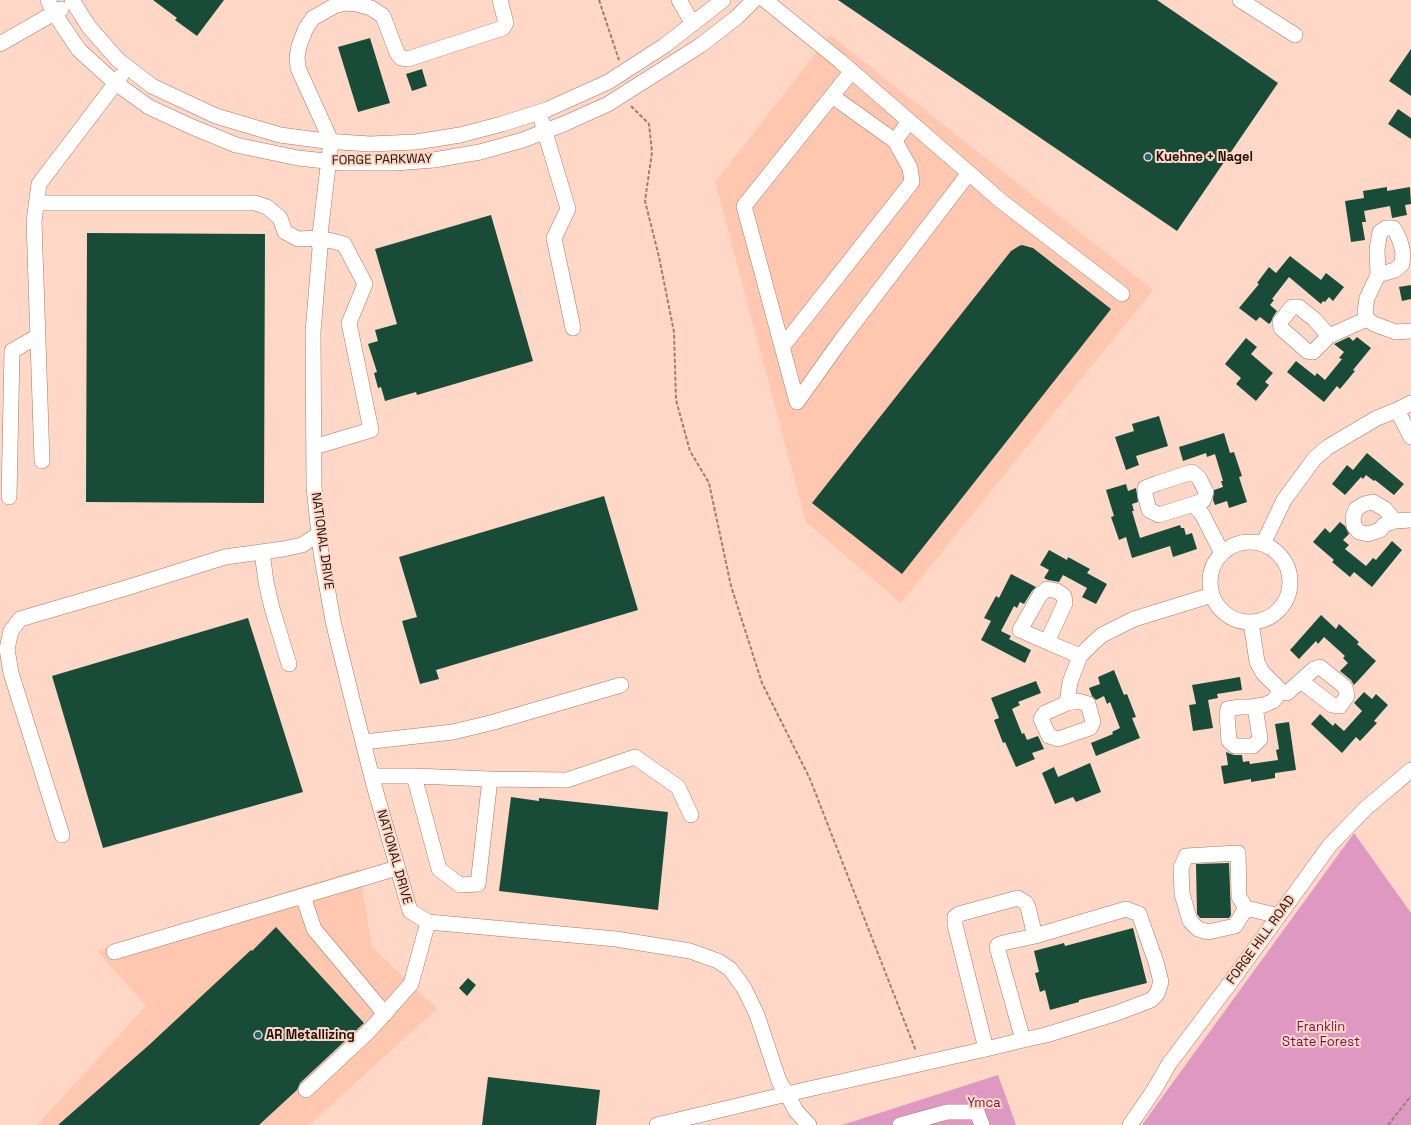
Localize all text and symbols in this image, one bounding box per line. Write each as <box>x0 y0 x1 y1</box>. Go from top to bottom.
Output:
place label: Kuehne + Nagel <box>1156 149 1253 165</box>
street label: FORGE PARKWAY <box>332 151 432 169</box>
marker: Kuehne + Nagel <box>1143 152 1153 162</box>
street label: NATIONAL DRIVE <box>307 491 337 591</box>
street label: NATIONAL DRIVE <box>373 808 415 906</box>
street label: FORGE HILL ROAD <box>1224 893 1298 987</box>
park label: Franklin State Forest <box>1282 1019 1360 1050</box>
place label: AR Metallizing <box>266 1027 355 1043</box>
marker: AR Metallizing <box>253 1030 263 1040</box>
park label: Ymca <box>967 1095 1001 1111</box>

